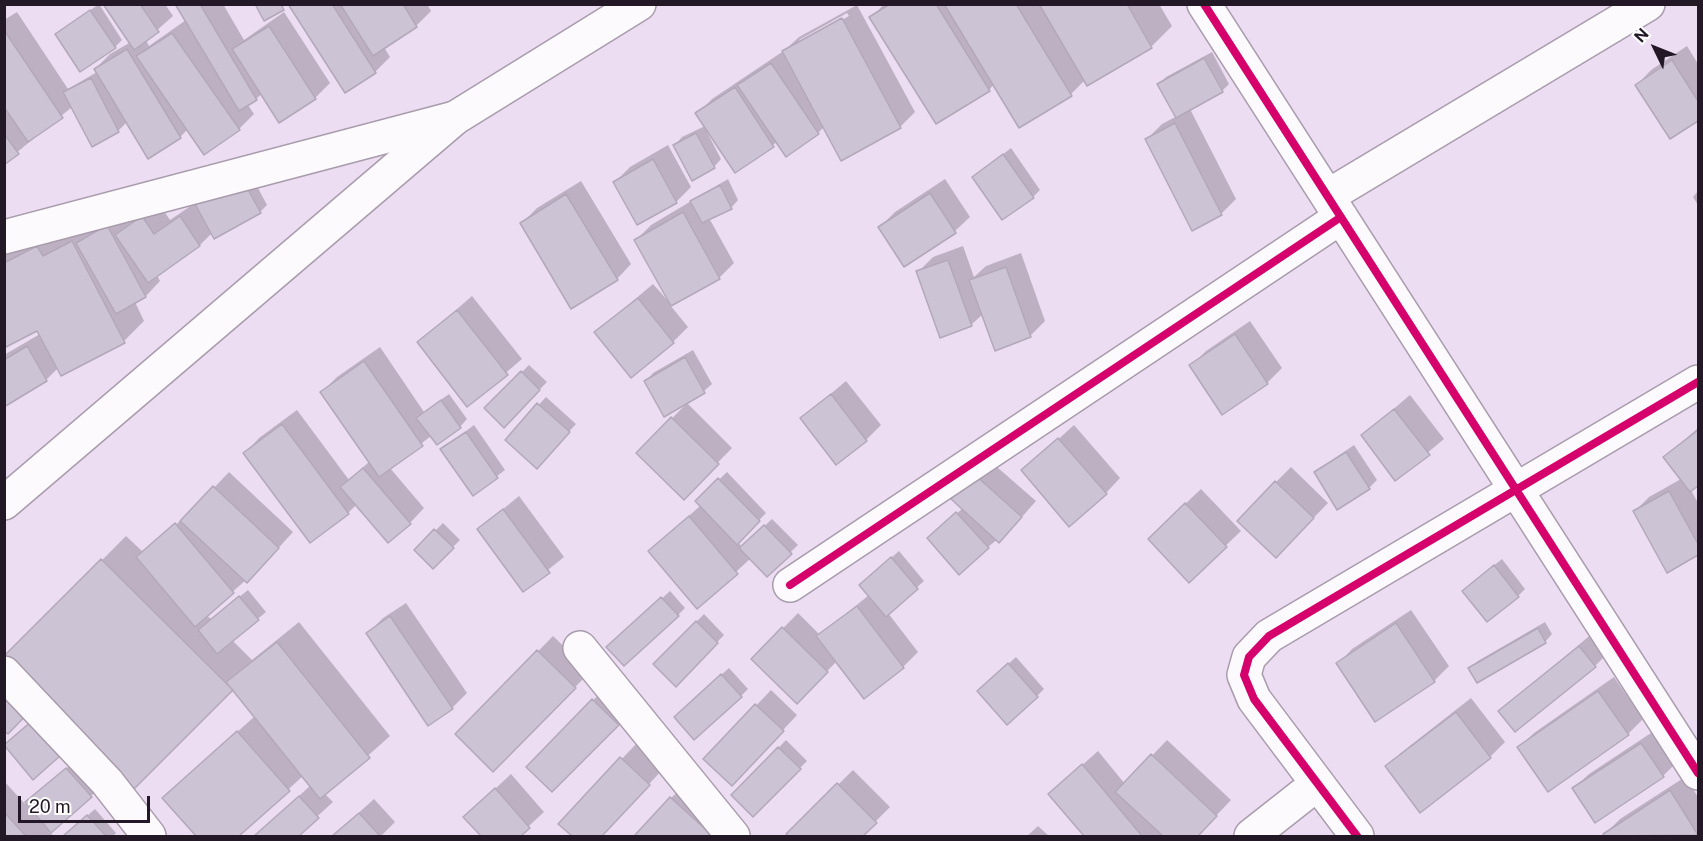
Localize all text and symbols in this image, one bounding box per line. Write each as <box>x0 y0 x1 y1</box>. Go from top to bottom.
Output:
north arrow <box>1625 18 1685 78</box>
text: N <box>1630 24 1653 46</box>
scale bar <box>21 784 153 822</box>
text: 20 m <box>29 796 71 817</box>

